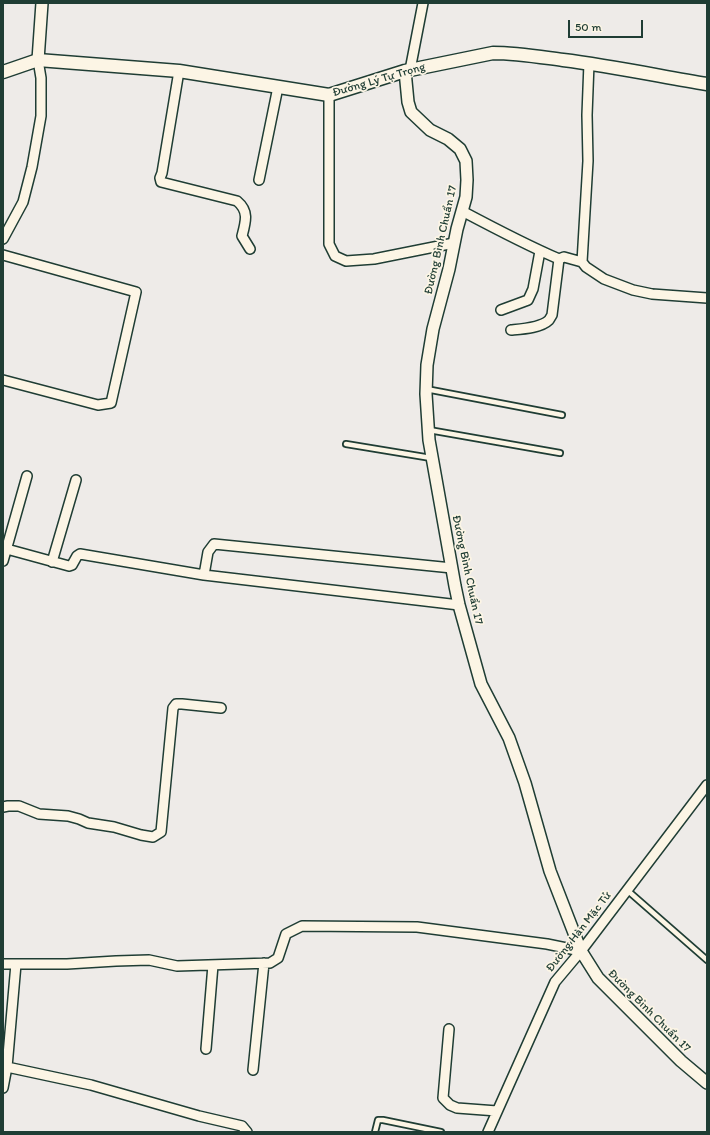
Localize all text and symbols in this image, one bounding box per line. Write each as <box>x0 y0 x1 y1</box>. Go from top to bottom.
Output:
scale bar <box>570 12 645 38</box>
text: 50 m <box>575 20 601 34</box>
street label: Đường Lý Tự Trọng <box>331 60 427 100</box>
street label: Đường Bình Chuẩn 17 <box>421 184 461 296</box>
street label: Đường Bình Chuẩn 17 <box>448 514 486 626</box>
street label: Đường Hàn Mặc Tử <box>543 889 615 975</box>
street label: Đường Bình Chuẩn 17 <box>604 966 694 1056</box>

